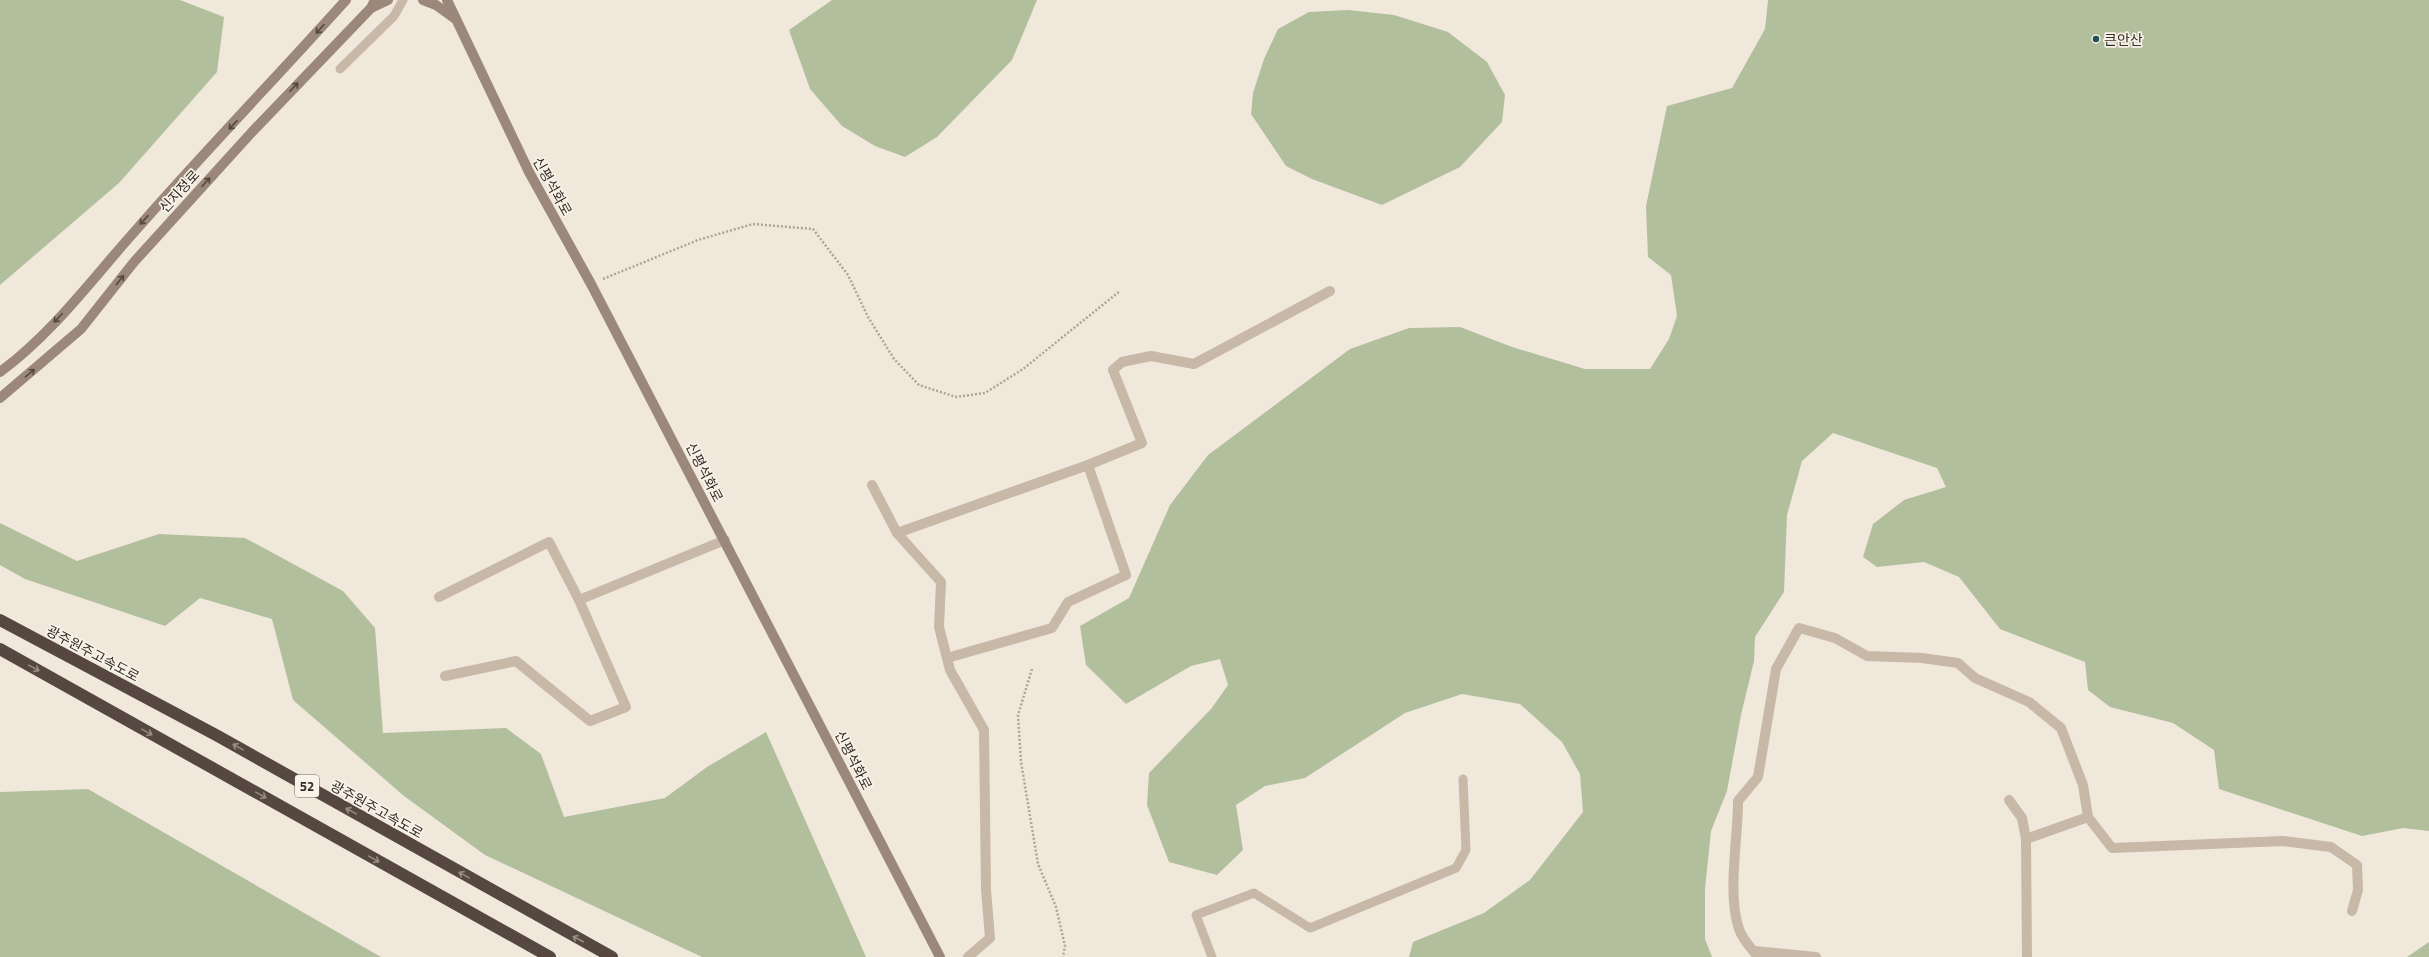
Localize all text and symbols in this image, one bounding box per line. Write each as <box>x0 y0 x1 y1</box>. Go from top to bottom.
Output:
one-way arrow <box>316 24 325 34</box>
place label: 큰안산 <box>2104 29 2143 50</box>
marker: 큰안산 <box>2091 34 2101 44</box>
one-way arrow <box>290 82 299 92</box>
one-way arrow <box>228 120 238 130</box>
street label: 신평석화로 <box>528 153 578 219</box>
street label: 신지정로 <box>154 165 204 217</box>
one-way arrow <box>201 177 210 188</box>
one-way arrow <box>140 215 149 225</box>
one-way arrow <box>115 274 124 285</box>
one-way arrow <box>54 313 63 323</box>
one-way arrow <box>25 369 36 378</box>
street label: 신평석화로 <box>681 439 729 506</box>
street label: 광주원주고속도로 <box>43 620 144 687</box>
one-way arrow <box>28 665 40 673</box>
street label: 신평석화로 <box>830 727 878 794</box>
one-way arrow <box>141 728 153 736</box>
one-way arrow <box>232 743 244 751</box>
road number: 52 <box>295 775 319 797</box>
street label: 광주원주고속도로 <box>327 775 427 843</box>
one-way arrow <box>255 792 267 800</box>
one-way arrow <box>345 807 357 815</box>
one-way arrow <box>368 856 380 863</box>
one-way arrow <box>459 871 471 879</box>
one-way arrow <box>572 934 584 942</box>

